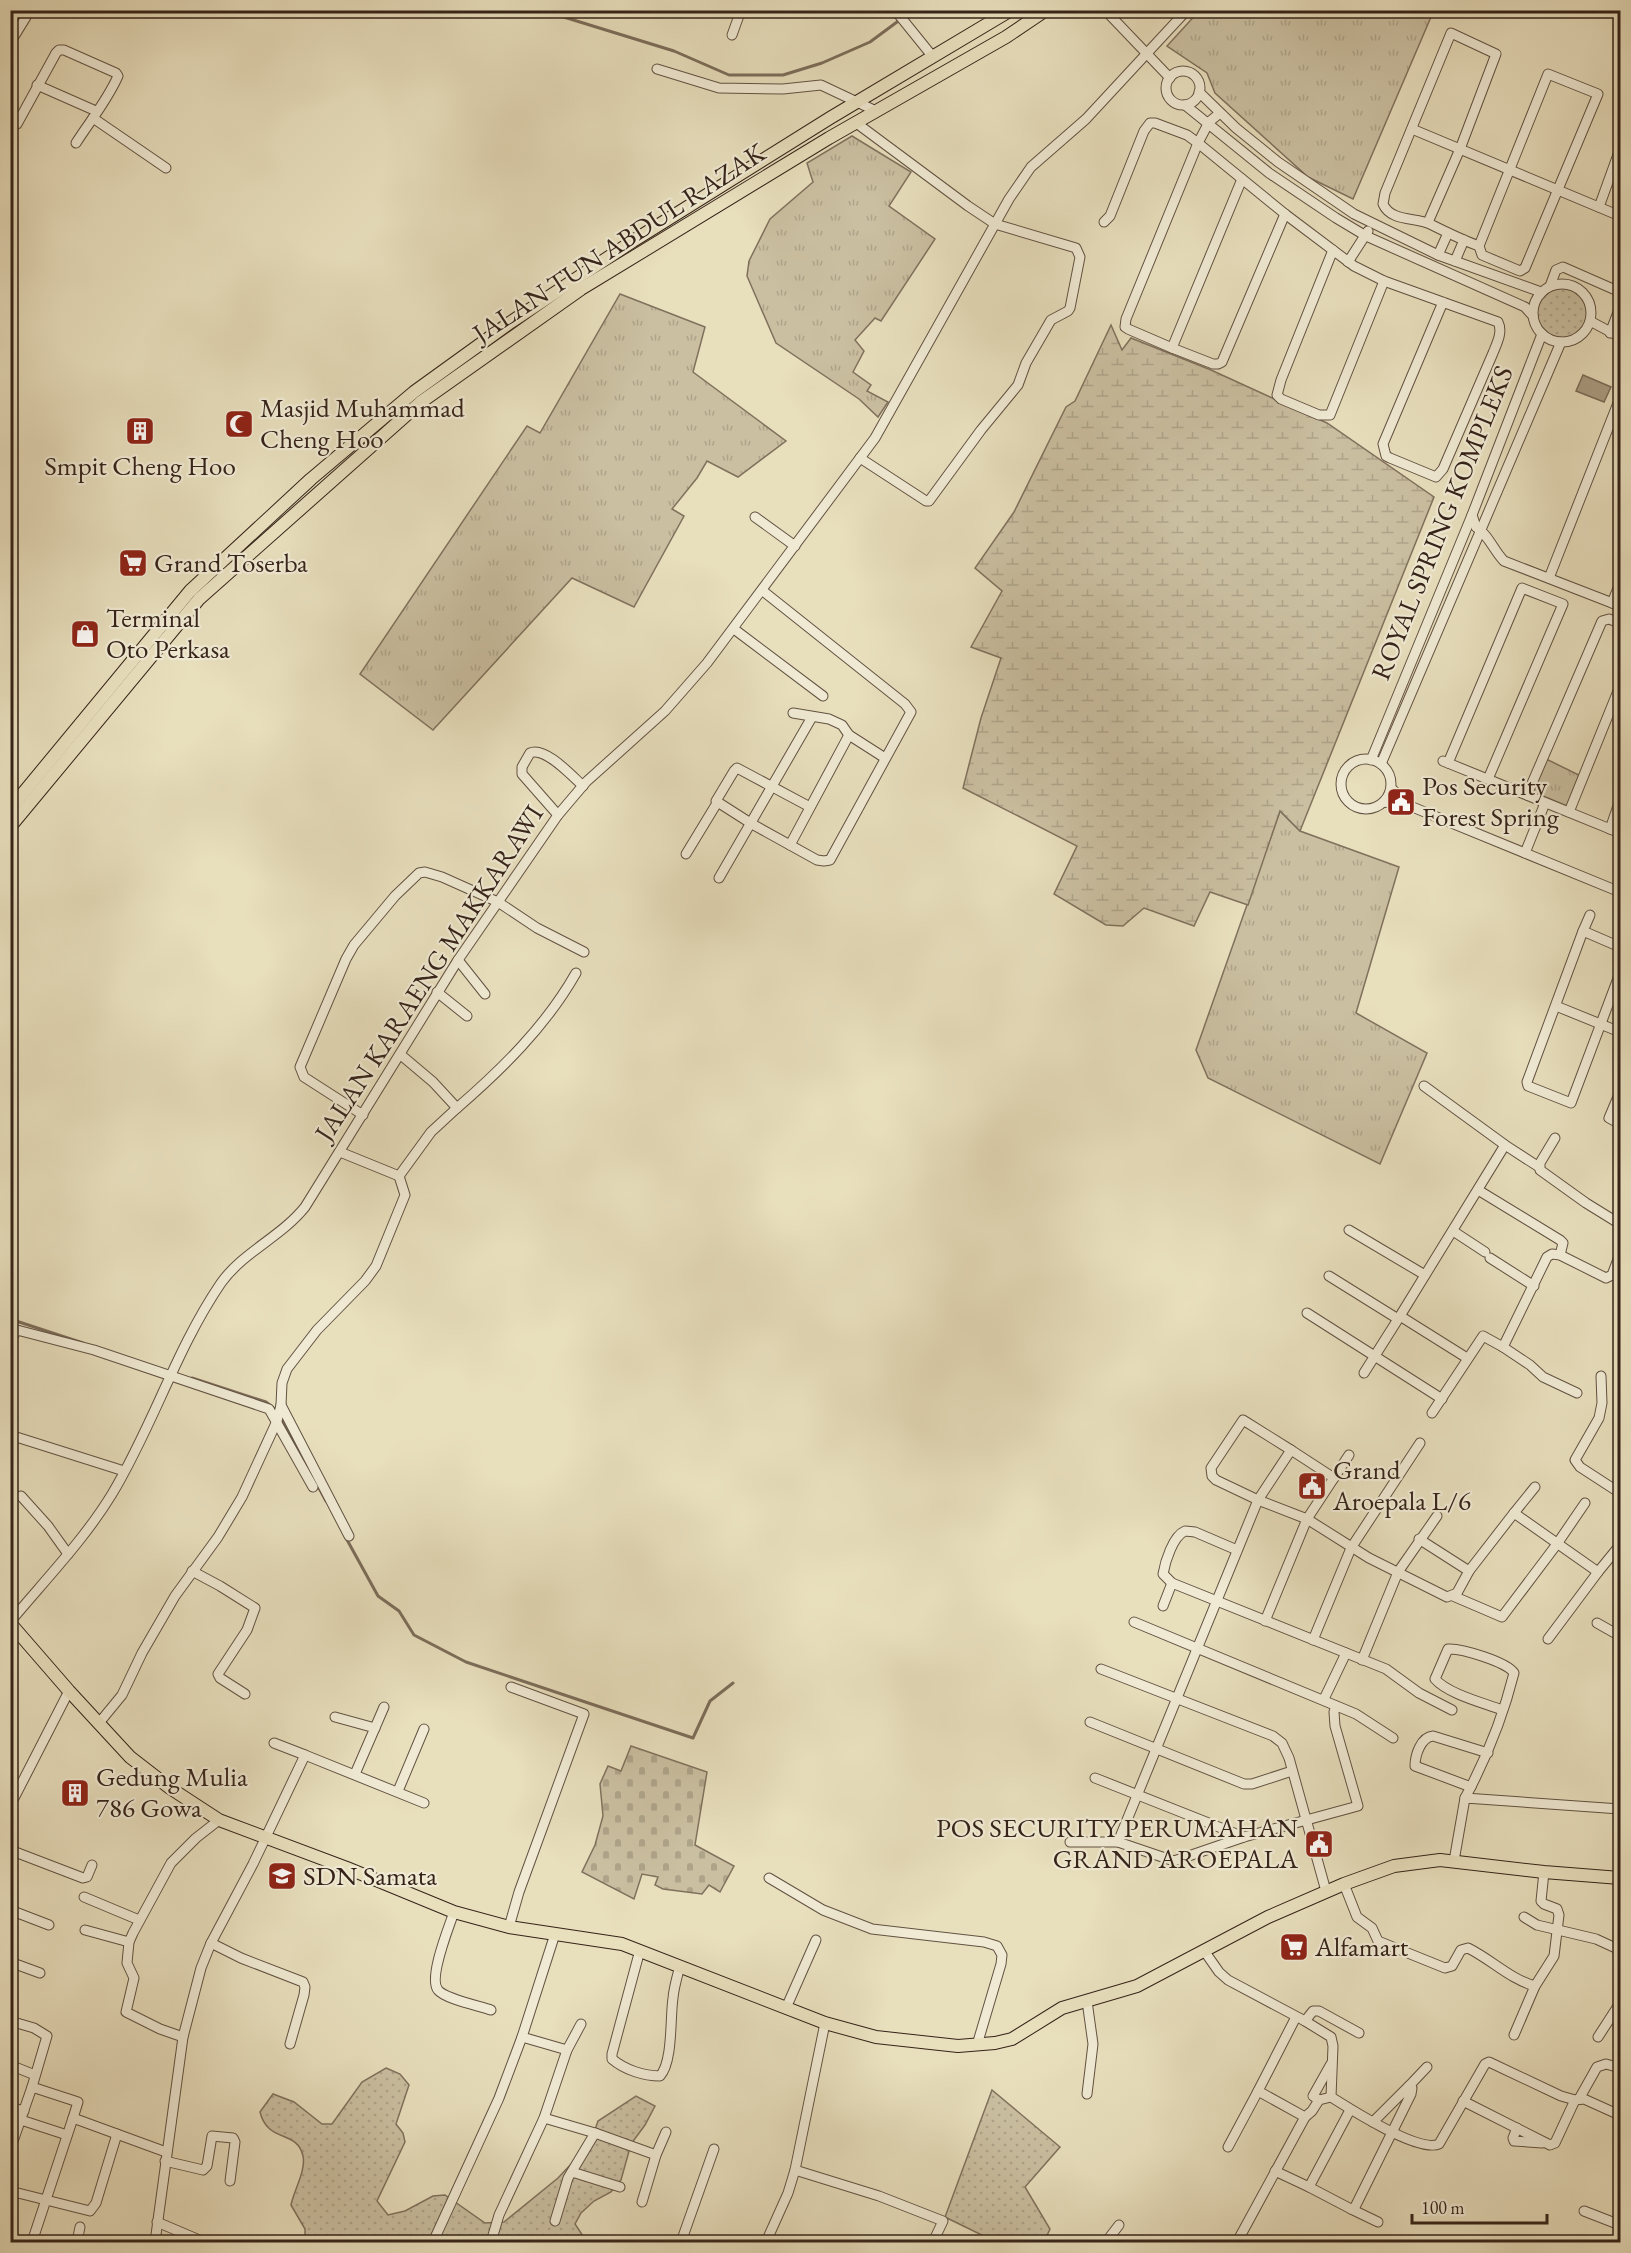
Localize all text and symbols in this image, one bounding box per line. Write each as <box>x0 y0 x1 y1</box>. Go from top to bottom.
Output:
street label: JALAN TUN ABDUL RAZAK <box>464 134 772 352</box>
street label: ROYAL SPRING KOMPLEKS <box>1362 361 1521 685</box>
place label: Masjid Muhammad Cheng Hoo <box>260 390 465 456</box>
mosque icon: Masjid Muhammad Cheng Hoo <box>223 408 255 440</box>
building icon: Smpit Cheng Hoo <box>124 415 156 447</box>
place label: Smpit Cheng Hoo <box>44 448 236 483</box>
place label: Grand Toserba <box>154 545 308 580</box>
supermarket icon: Grand Toserba <box>117 547 149 579</box>
place label: Terminal Oto Perkasa <box>106 600 230 666</box>
shop icon: Terminal Oto Perkasa <box>69 618 101 650</box>
place label: Pos Security Forest Spring <box>1422 768 1559 834</box>
public building icon: Pos Security Forest Spring <box>1385 786 1417 818</box>
street label: JALAN KARAENG MAKKARAWI <box>305 798 551 1149</box>
place label: Grand Aroepala L/6 <box>1332 1452 1471 1518</box>
public building icon: Grand Aroepala L/6 <box>1296 1470 1328 1502</box>
place label: Gedung Mulia 786 Gowa <box>96 1759 248 1825</box>
building icon: Gedung Mulia 786 Gowa <box>59 1777 91 1809</box>
place label: POS SECURITY PERUMAHAN GRAND AROEPALA <box>936 1810 1299 1876</box>
public building icon: POS SECURITY PERUMAHAN GRAND AROEPALA <box>1303 1828 1335 1860</box>
place label: SDN Samata <box>303 1858 437 1893</box>
school or university icon: SDN Samata <box>266 1860 298 1892</box>
place label: Alfamart <box>1314 1929 1409 1964</box>
supermarket icon: Alfamart <box>1278 1931 1310 1963</box>
scale bar <box>1412 2187 1547 2225</box>
text: 100 m <box>1421 2196 1465 2219</box>

